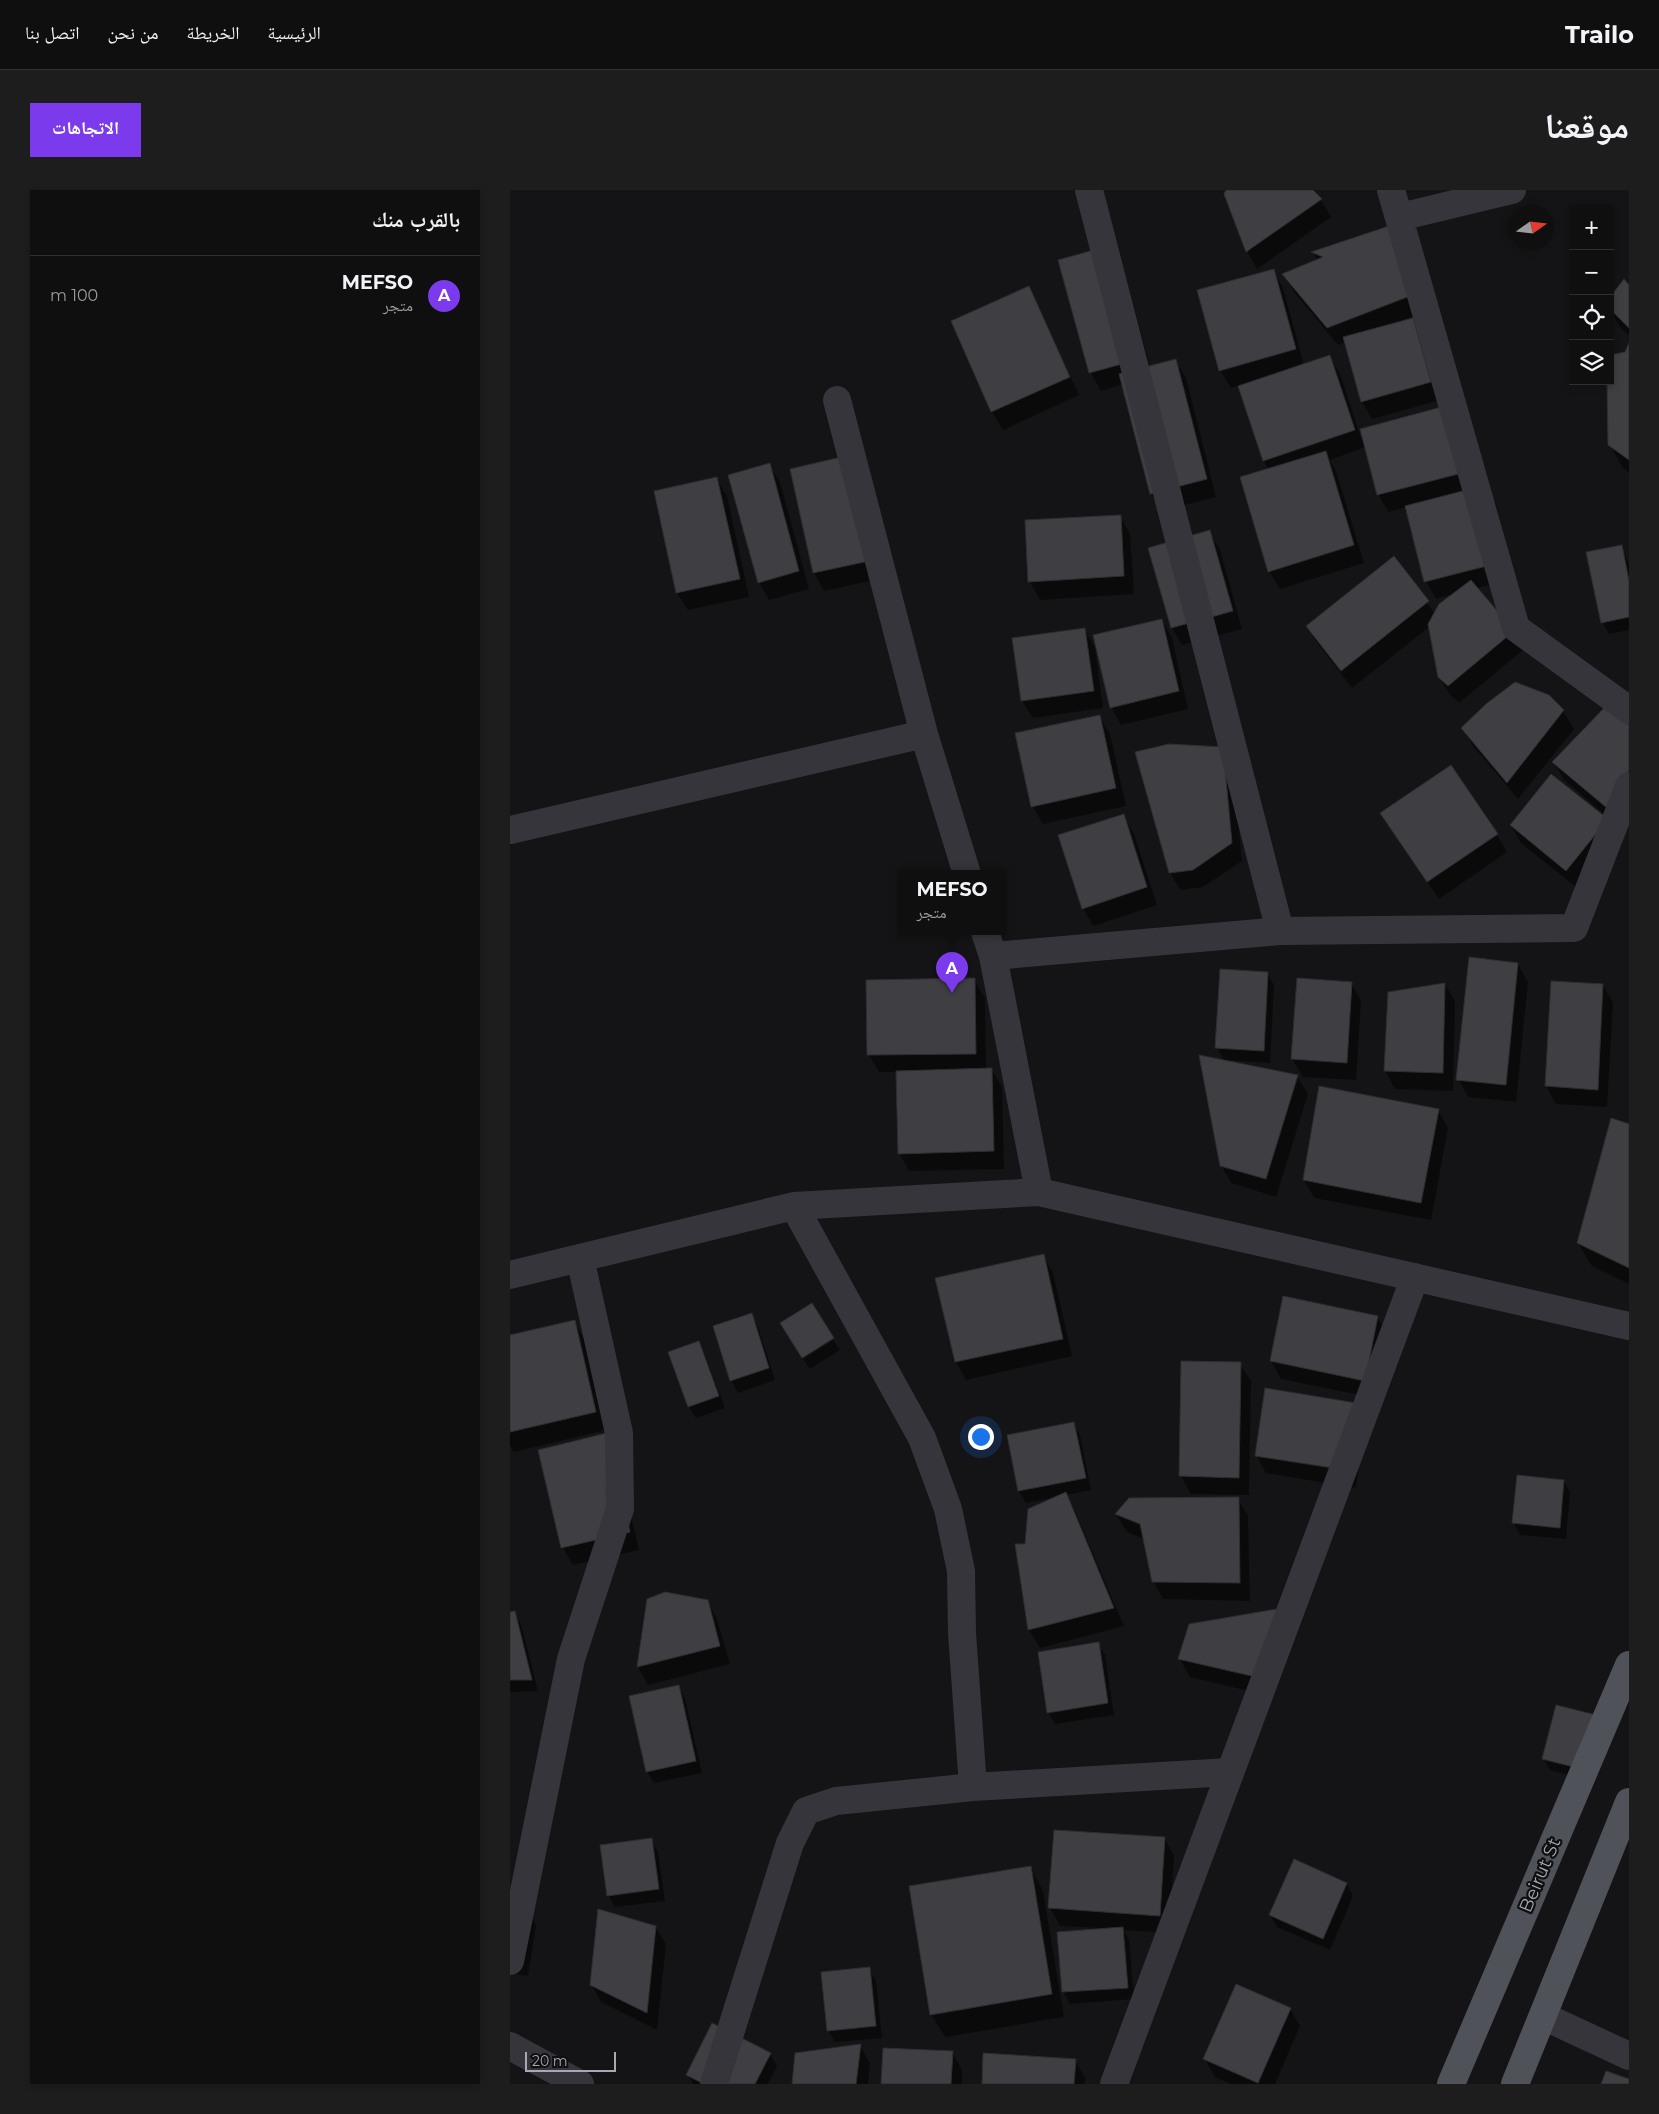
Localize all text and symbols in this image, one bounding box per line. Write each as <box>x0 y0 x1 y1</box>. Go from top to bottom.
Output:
text: Trailo <box>1565 20 1634 49</box>
text: اتصل بنا <box>25 22 80 44</box>
text: من نحن <box>108 22 159 44</box>
text: الخريطة <box>187 22 240 44</box>
text: الرئيسية <box>268 22 321 44</box>
button: الاتجاهات <box>30 103 141 157</box>
text: موقعنا <box>1544 104 1629 147</box>
north arrow <box>1509 205 1554 250</box>
map controls <box>1569 205 1614 385</box>
button: + <box>1569 205 1614 250</box>
text: بالقرب منك <box>372 207 460 232</box>
button: − <box>1569 250 1614 295</box>
text: MEFSO <box>342 271 413 294</box>
text: 100 m <box>50 286 98 305</box>
text: A <box>438 286 450 305</box>
button: locate <box>1569 295 1614 340</box>
text: متجر <box>383 296 413 315</box>
button: layers <box>1569 340 1614 385</box>
popup <box>898 870 1006 935</box>
text: MEFSO <box>916 878 988 901</box>
text: متجر <box>916 903 947 922</box>
pin: A <box>936 952 968 993</box>
your location <box>968 1424 994 1450</box>
street label: Beirut St <box>1514 1834 1566 1916</box>
scale bar <box>525 2049 616 2072</box>
text: 20 m <box>532 2052 568 2070</box>

